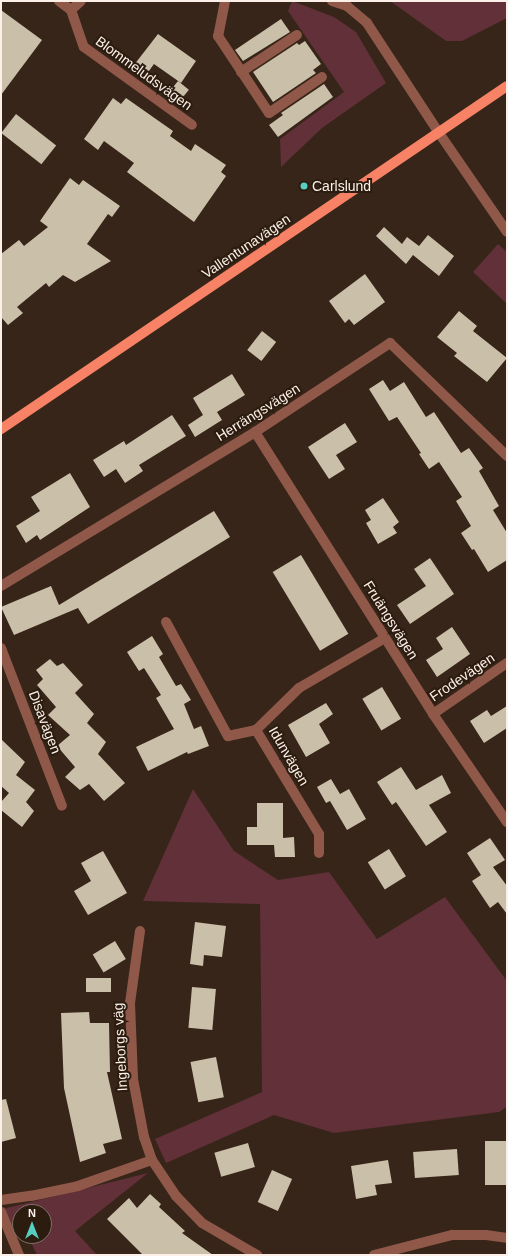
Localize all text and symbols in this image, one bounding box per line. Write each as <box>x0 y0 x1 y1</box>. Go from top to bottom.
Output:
street label: Blommeludsvägen <box>92 32 196 114</box>
place label: Carlslund <box>312 178 371 194</box>
marker: Carlslund <box>299 181 309 191</box>
street label: Vallentunavägen <box>198 210 294 282</box>
street label: Herrängsvägen <box>213 380 303 444</box>
street label: Fruängsvägen <box>360 578 422 662</box>
street label: Frodevägen <box>426 649 498 705</box>
street label: Disavägen <box>25 688 65 756</box>
street label: Idunvägen <box>265 723 313 789</box>
street label: Ingeborgs väg <box>109 1002 131 1092</box>
north arrow <box>12 1204 52 1244</box>
text: N <box>28 1207 36 1219</box>

